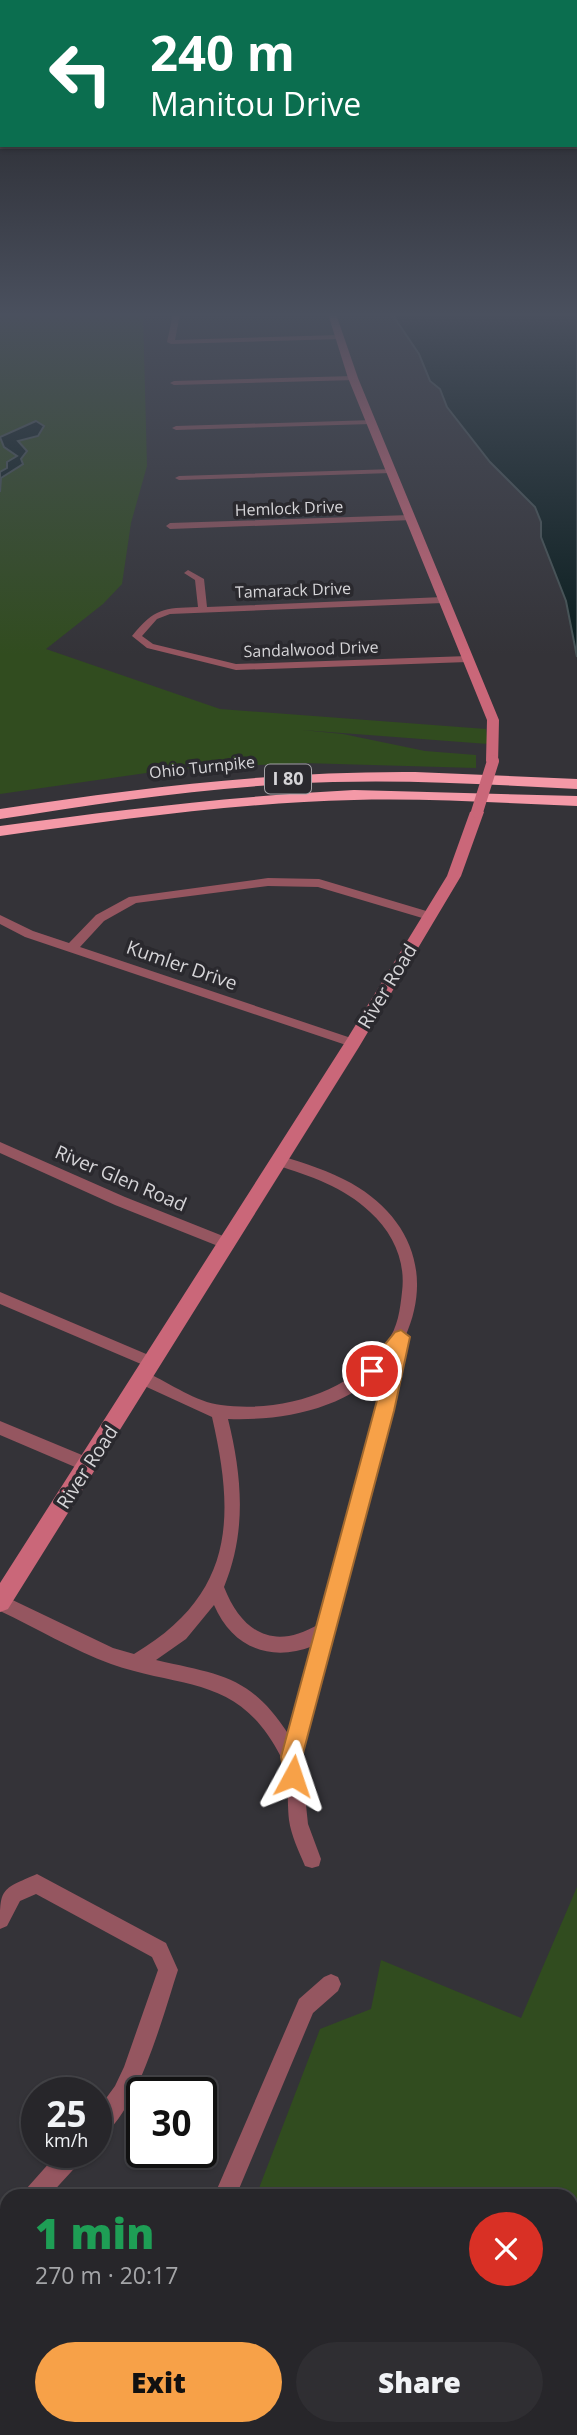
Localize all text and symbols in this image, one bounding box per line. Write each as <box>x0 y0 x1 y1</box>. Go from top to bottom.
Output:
text: 240 m <box>150 19 295 85</box>
icon: left <box>35 28 126 119</box>
text: Manitou Drive <box>150 82 361 125</box>
street label: Hemlock Drive <box>234 495 344 521</box>
street label: Tamarack Drive <box>235 577 351 603</box>
street label: Sandalwood Drive <box>243 636 379 662</box>
street label: Ohio Turnpike <box>148 751 256 783</box>
road number: I 80 <box>265 764 311 794</box>
street label: Kumler Drive <box>123 934 241 996</box>
street label: River Road <box>351 939 423 1033</box>
street label: River Glen Road <box>51 1139 191 1217</box>
pin <box>342 1341 402 1401</box>
icon: arrive <box>353 1352 391 1390</box>
street label: River Road <box>50 1420 124 1514</box>
position arrow <box>256 1739 330 1813</box>
speed limit sign: 30 <box>126 2077 217 2168</box>
text: 25 <box>46 2090 87 2137</box>
text: km/h <box>45 2128 88 2152</box>
text: 1 min <box>35 2204 154 2261</box>
button: close <box>469 2212 543 2286</box>
text: 270 m · 20:17 <box>35 2259 178 2291</box>
button: Exit <box>35 2342 282 2422</box>
button: Share <box>296 2342 543 2422</box>

